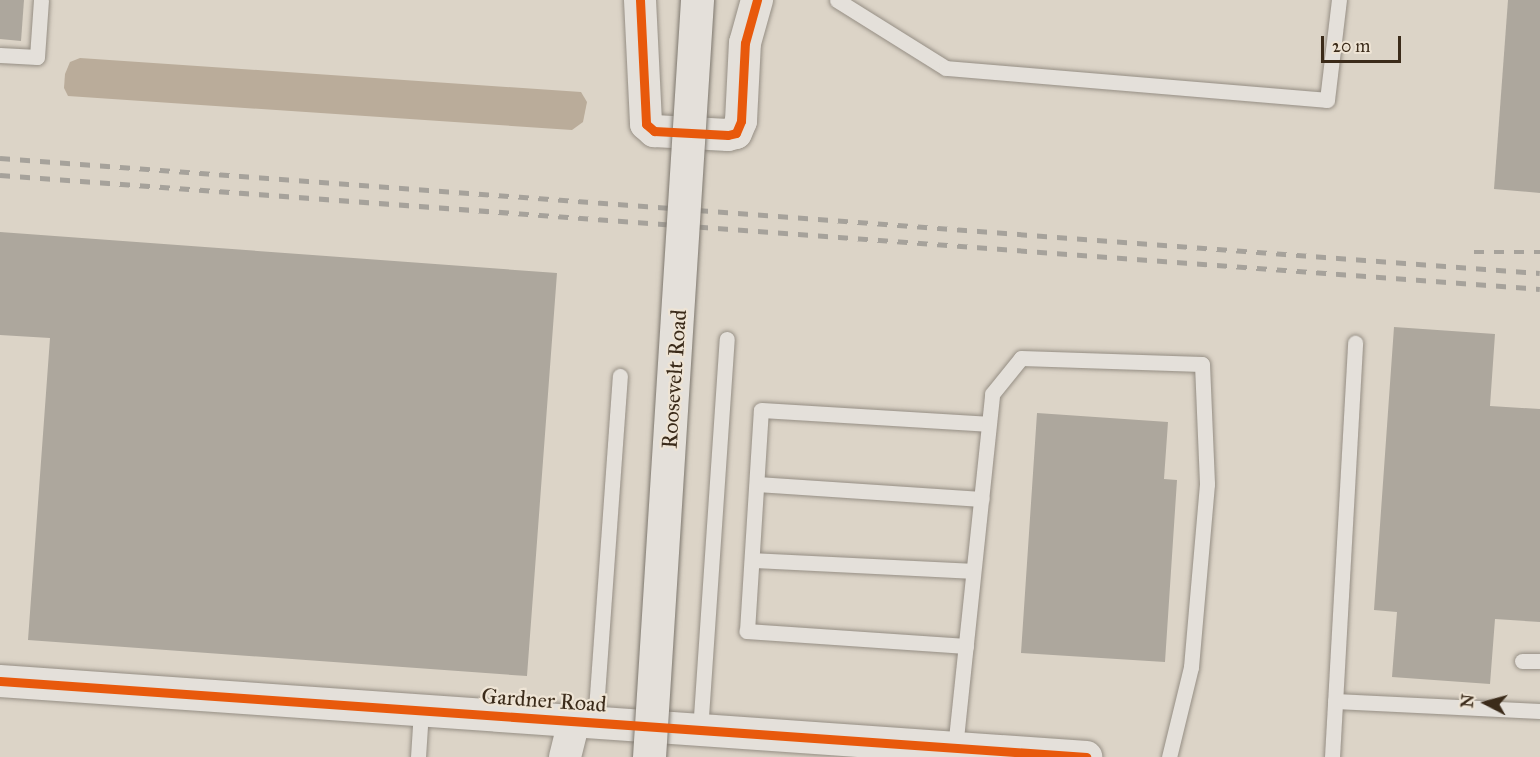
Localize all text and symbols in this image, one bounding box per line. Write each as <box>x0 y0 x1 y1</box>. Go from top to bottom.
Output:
scale bar <box>1324 24 1404 62</box>
text: 20 m <box>1332 35 1370 57</box>
street label: Roosevelt Road <box>656 308 692 450</box>
north arrow <box>1456 673 1516 733</box>
street label: Gardner Road <box>480 682 608 718</box>
text: N <box>1457 693 1478 709</box>

